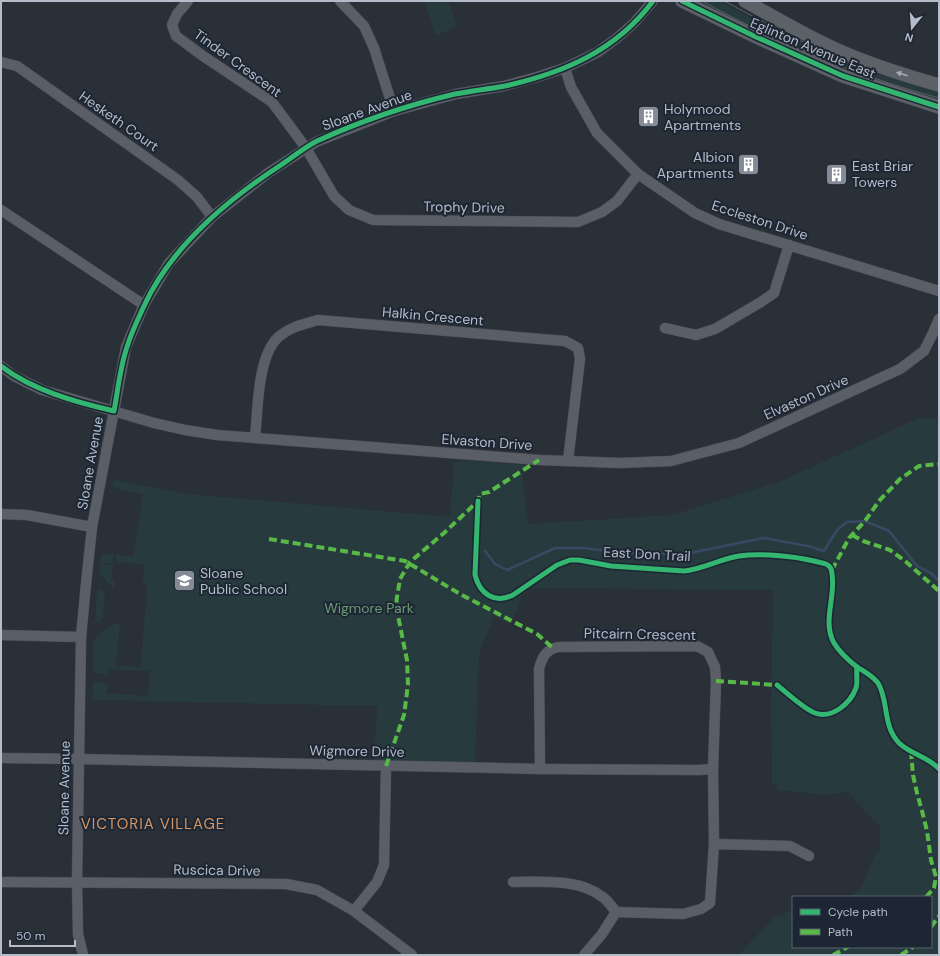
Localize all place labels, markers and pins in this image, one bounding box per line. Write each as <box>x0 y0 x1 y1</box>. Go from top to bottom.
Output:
place label: Holymood Apartments <box>664 100 741 134</box>
building icon: Holymood Apartments <box>635 104 661 130</box>
place label: Albion Apartments <box>657 148 734 182</box>
building icon: Albion Apartments <box>736 152 762 178</box>
place label: East Briar Towers <box>852 157 913 191</box>
building icon: East Briar Towers <box>824 161 850 187</box>
place label: Sloane Public School <box>200 564 287 598</box>
school or university icon: Sloane Public School <box>172 568 198 594</box>

